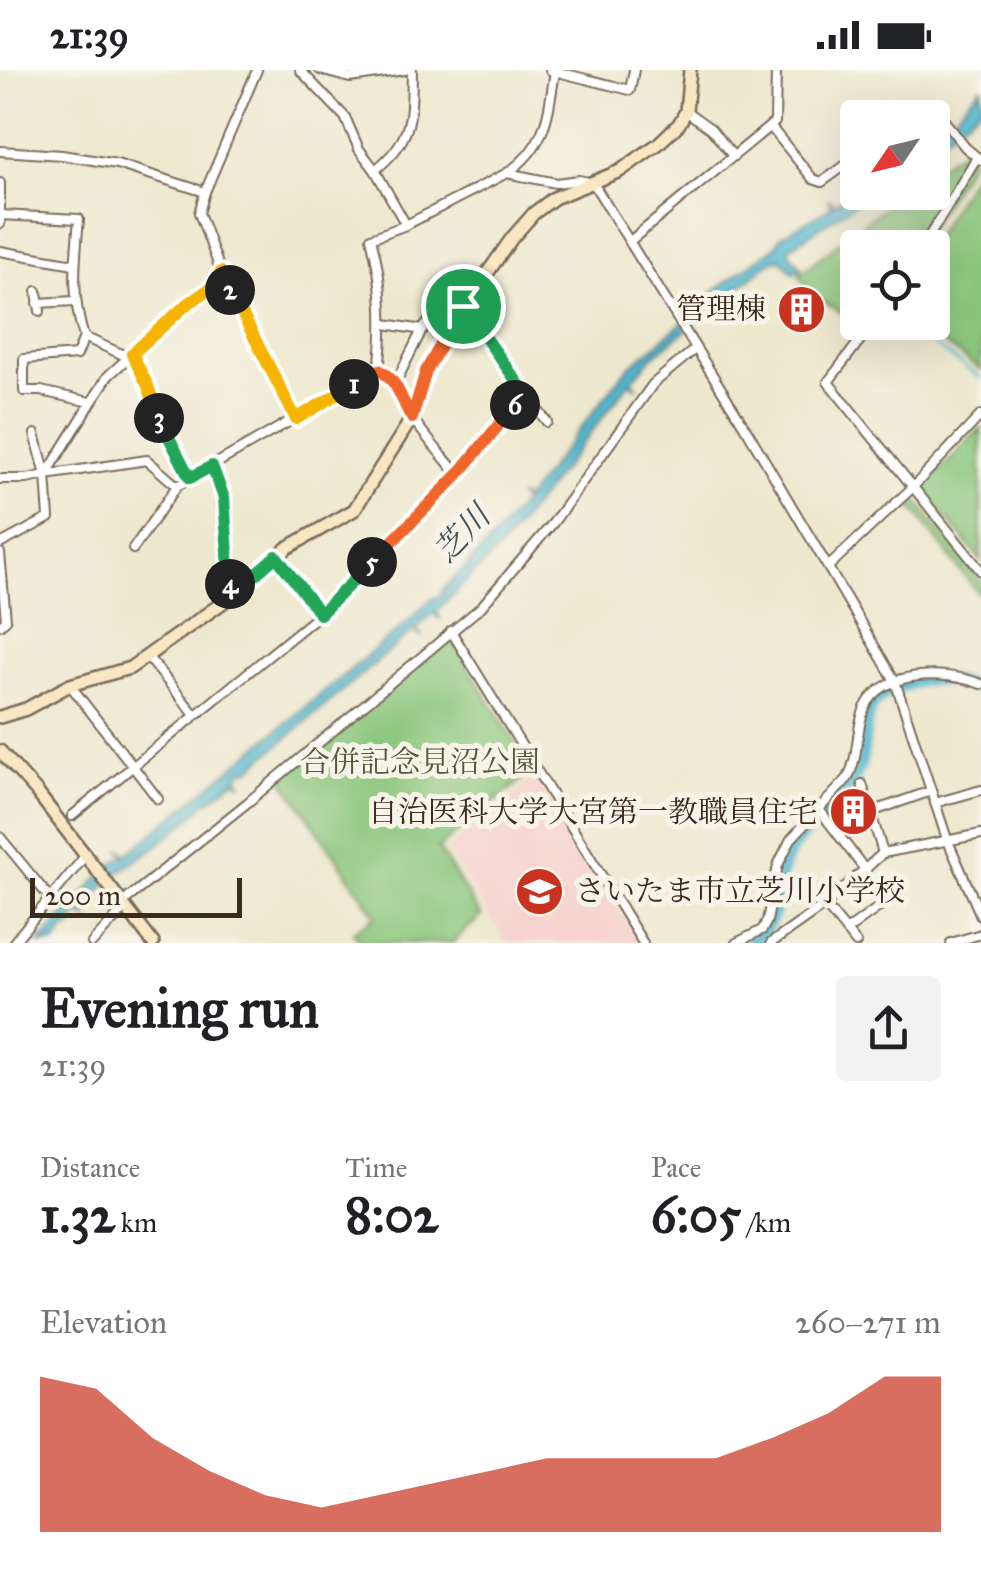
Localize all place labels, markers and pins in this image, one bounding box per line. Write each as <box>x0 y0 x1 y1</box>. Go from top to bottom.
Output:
pin <box>421 264 506 349</box>
pin: 2 <box>205 265 255 315</box>
building icon: 管理棟 <box>775 283 827 335</box>
place label: 管理棟 <box>676 291 766 327</box>
pin: 1 <box>329 359 379 409</box>
pin: 6 <box>490 380 540 430</box>
pin: 3 <box>134 393 184 443</box>
pin: 5 <box>347 537 397 587</box>
pin: 4 <box>205 559 255 609</box>
building icon: 自治医科大学大宮第一教職員住宅 <box>827 786 879 838</box>
place label: 自治医科大学大宮第一教職員住宅 <box>368 794 818 830</box>
school or university icon: さいたま市立芝川小学校 <box>514 865 566 917</box>
place label: さいたま市立芝川小学校 <box>575 873 905 909</box>

